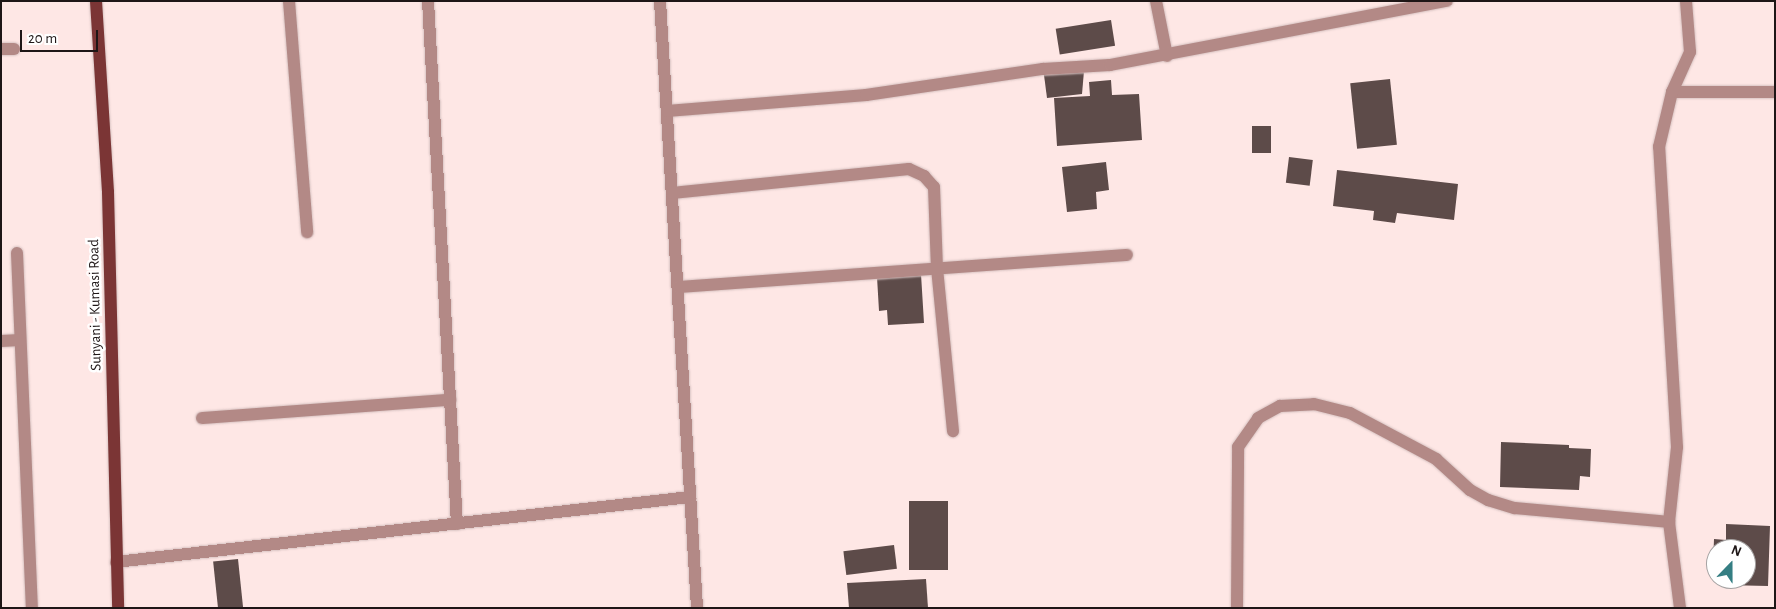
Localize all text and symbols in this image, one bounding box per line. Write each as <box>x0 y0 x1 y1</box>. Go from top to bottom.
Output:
scale bar <box>22 20 100 52</box>
text: 20 m <box>28 31 57 46</box>
street label: Sunyani - Kumasi Road <box>85 239 105 371</box>
north arrow <box>1706 539 1756 589</box>
text: N <box>1729 543 1743 559</box>

